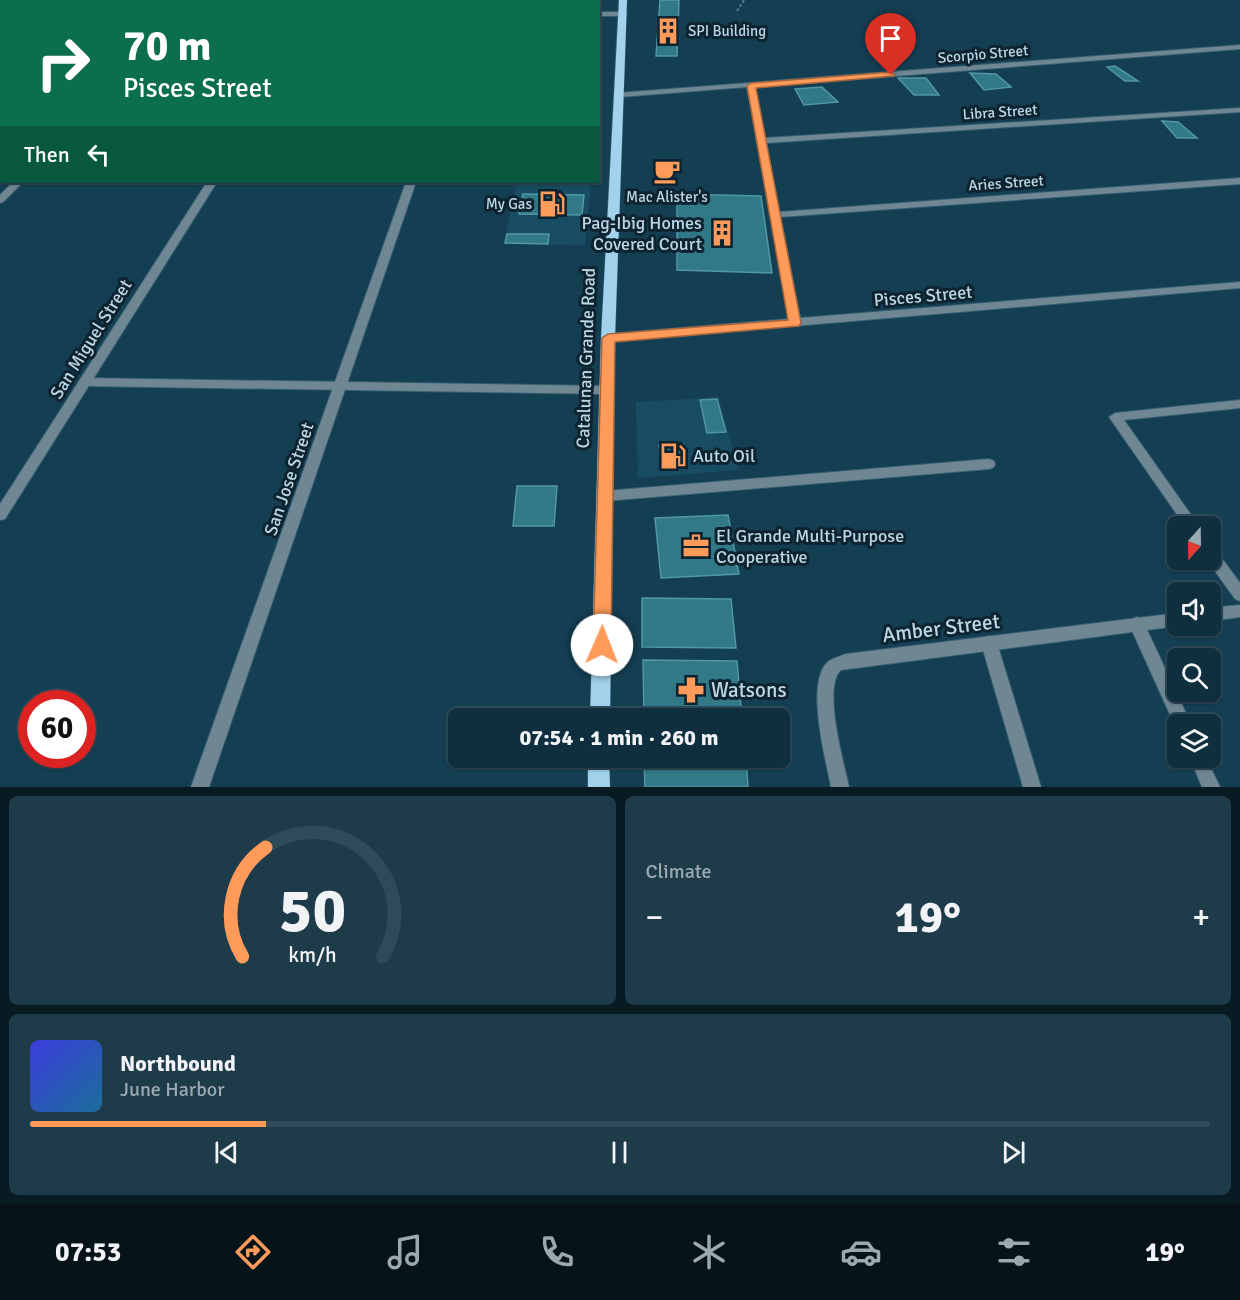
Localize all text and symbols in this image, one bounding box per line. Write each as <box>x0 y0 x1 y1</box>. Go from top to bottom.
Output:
pin <box>865 13 916 75</box>
building icon: SPI Building <box>653 16 683 46</box>
text: 70 m <box>123 21 212 72</box>
place label: SPI Building <box>688 22 766 40</box>
icon: arrive <box>874 22 907 55</box>
icon: right <box>24 24 102 102</box>
street label: Scorpio Street <box>937 41 1029 67</box>
text: Pisces Street <box>123 72 272 105</box>
street label: Libra Street <box>962 100 1038 124</box>
icon: left <box>82 138 115 171</box>
text: Then <box>24 141 70 168</box>
cafe icon: Mac Alister's <box>652 156 682 186</box>
street label: Aries Street <box>968 171 1044 195</box>
place label: Mac Alister's <box>626 188 708 206</box>
fuel station icon: My Gas <box>537 189 567 219</box>
place label: My Gas <box>486 195 532 213</box>
place label: Pag-Ibig Homes Covered Court <box>581 212 702 255</box>
building icon: Pag-Ibig Homes Covered Court <box>707 218 737 248</box>
street label: Catalunan Grande Road <box>572 267 600 449</box>
street label: San Miguel Street <box>45 275 137 403</box>
street label: Pisces Street <box>873 281 973 311</box>
street label: San Jose Street <box>259 420 319 538</box>
fuel station icon: Auto Oil <box>658 441 688 471</box>
place label: Auto Oil <box>693 445 755 467</box>
north arrow <box>1167 516 1221 570</box>
map controls <box>1167 516 1221 768</box>
place label: El Grande Multi-Purpose Cooperative <box>716 525 904 568</box>
office icon: El Grande Multi-Purpose Cooperative <box>681 531 711 561</box>
button: sound <box>1167 582 1221 636</box>
street label: Amber Street <box>881 608 1001 648</box>
position arrow <box>570 613 634 677</box>
button: search <box>1167 648 1221 702</box>
pharmacy icon: Watsons <box>676 675 706 705</box>
place label: Watsons <box>711 677 787 703</box>
speed limit sign: 60 <box>18 690 96 768</box>
button: layers <box>1167 714 1221 768</box>
text: 07:54 · 1 min · 260 m <box>519 724 719 751</box>
text: Climate <box>646 859 711 884</box>
text: 50 <box>279 872 346 949</box>
text: 19° <box>894 890 961 945</box>
text: − <box>646 897 663 938</box>
text: + <box>1192 897 1210 938</box>
text: km/h <box>288 943 337 969</box>
text: Northbound <box>120 1050 236 1077</box>
text: June Harbor <box>120 1077 225 1102</box>
icon: previous <box>210 1136 243 1169</box>
icon: pause <box>603 1136 636 1169</box>
icon: next <box>997 1136 1030 1169</box>
icon: directions <box>232 1231 274 1273</box>
icon: music <box>384 1231 426 1273</box>
icon: phone <box>536 1231 578 1273</box>
icon: climate <box>688 1231 730 1273</box>
icon: car <box>840 1231 882 1273</box>
icon: filters <box>993 1231 1035 1273</box>
text: 07:53 <box>55 1236 121 1269</box>
text: 19° <box>1145 1236 1185 1269</box>

